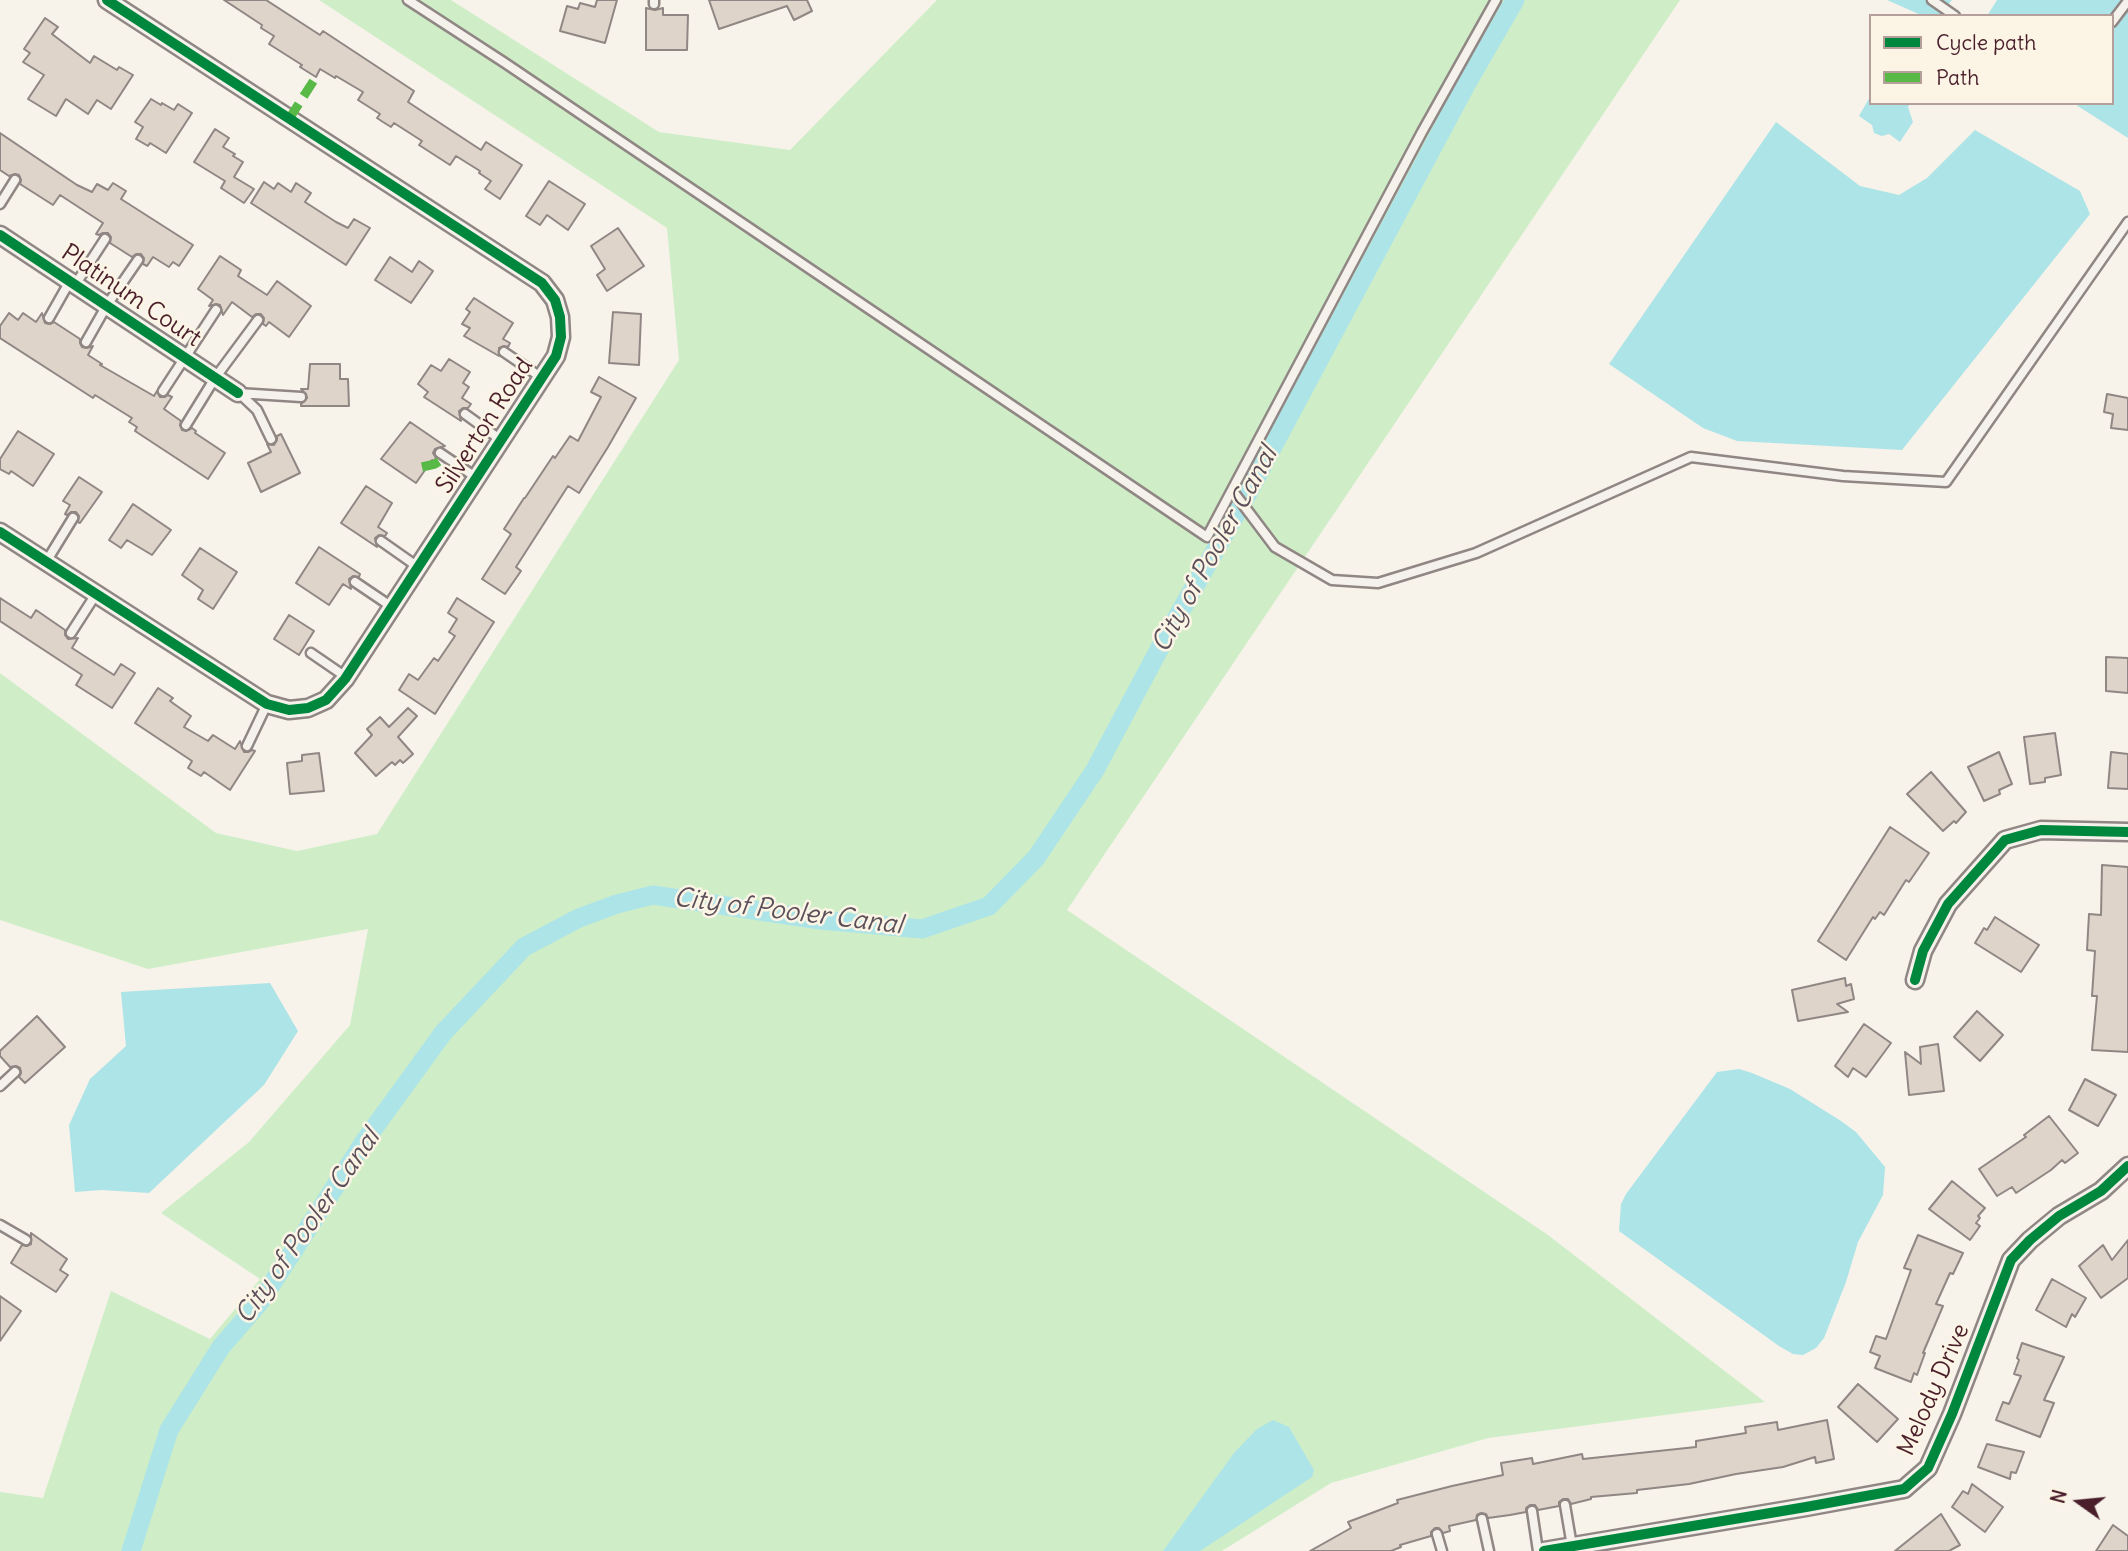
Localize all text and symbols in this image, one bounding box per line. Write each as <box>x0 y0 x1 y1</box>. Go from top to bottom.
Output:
legend <box>1869 14 2114 105</box>
text: Cycle path <box>1936 29 2036 56</box>
text: Path <box>1936 64 1979 91</box>
street label: Platinum Court <box>56 239 206 353</box>
street label: Silverton Road <box>430 353 540 499</box>
water label: City of Pooler Canal <box>1146 442 1284 658</box>
water label: City of Pooler Canal <box>672 882 904 942</box>
water label: City of Pooler Canal <box>229 1124 387 1330</box>
street label: Melody Drive <box>1892 1320 1976 1460</box>
north arrow <box>2044 1467 2114 1537</box>
text: N <box>2045 1487 2072 1506</box>

